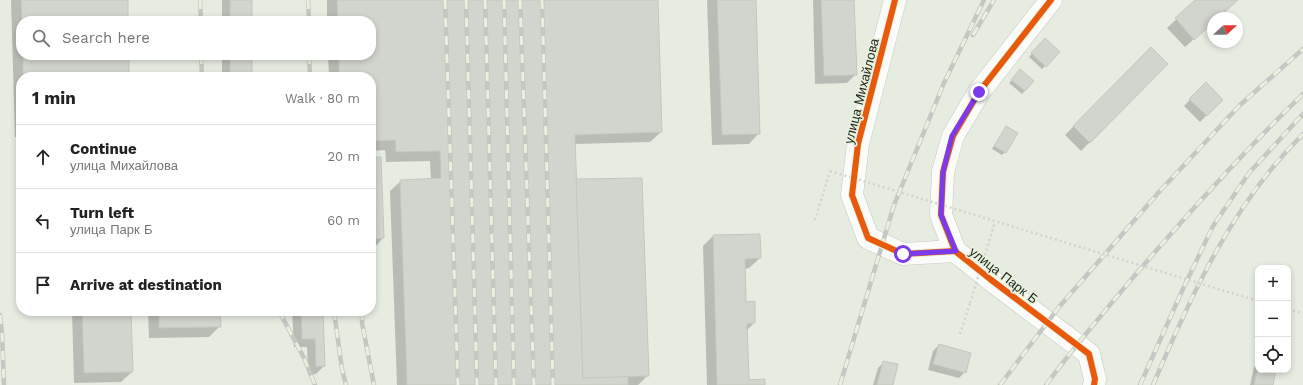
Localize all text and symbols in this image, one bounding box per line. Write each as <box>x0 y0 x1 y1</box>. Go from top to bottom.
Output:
north arrow <box>1207 12 1243 48</box>
search box <box>16 16 376 60</box>
icon: search <box>30 27 52 49</box>
text: Search here <box>62 29 150 47</box>
street label: улица Михайлова <box>841 36 882 145</box>
route end <box>970 83 988 101</box>
text: 1 min <box>32 88 76 108</box>
text: Walk · 80 m <box>285 91 360 106</box>
text: Continue <box>70 140 137 158</box>
icon: ahead <box>32 146 54 168</box>
text: 20 m <box>328 149 360 164</box>
text: улица Михайлова <box>70 158 178 173</box>
text: Turn left <box>70 204 134 222</box>
icon: left <box>32 210 54 232</box>
text: 60 m <box>327 213 360 228</box>
text: улица Парк Б <box>70 222 153 237</box>
street label: улица Парк Б <box>967 244 1041 307</box>
route start <box>894 245 912 263</box>
map controls <box>1255 265 1291 373</box>
button: + <box>1255 265 1291 301</box>
icon: arrive <box>32 274 54 296</box>
text: Arrive at destination <box>70 276 222 294</box>
button: − <box>1255 301 1291 337</box>
button: locate <box>1255 337 1291 373</box>

